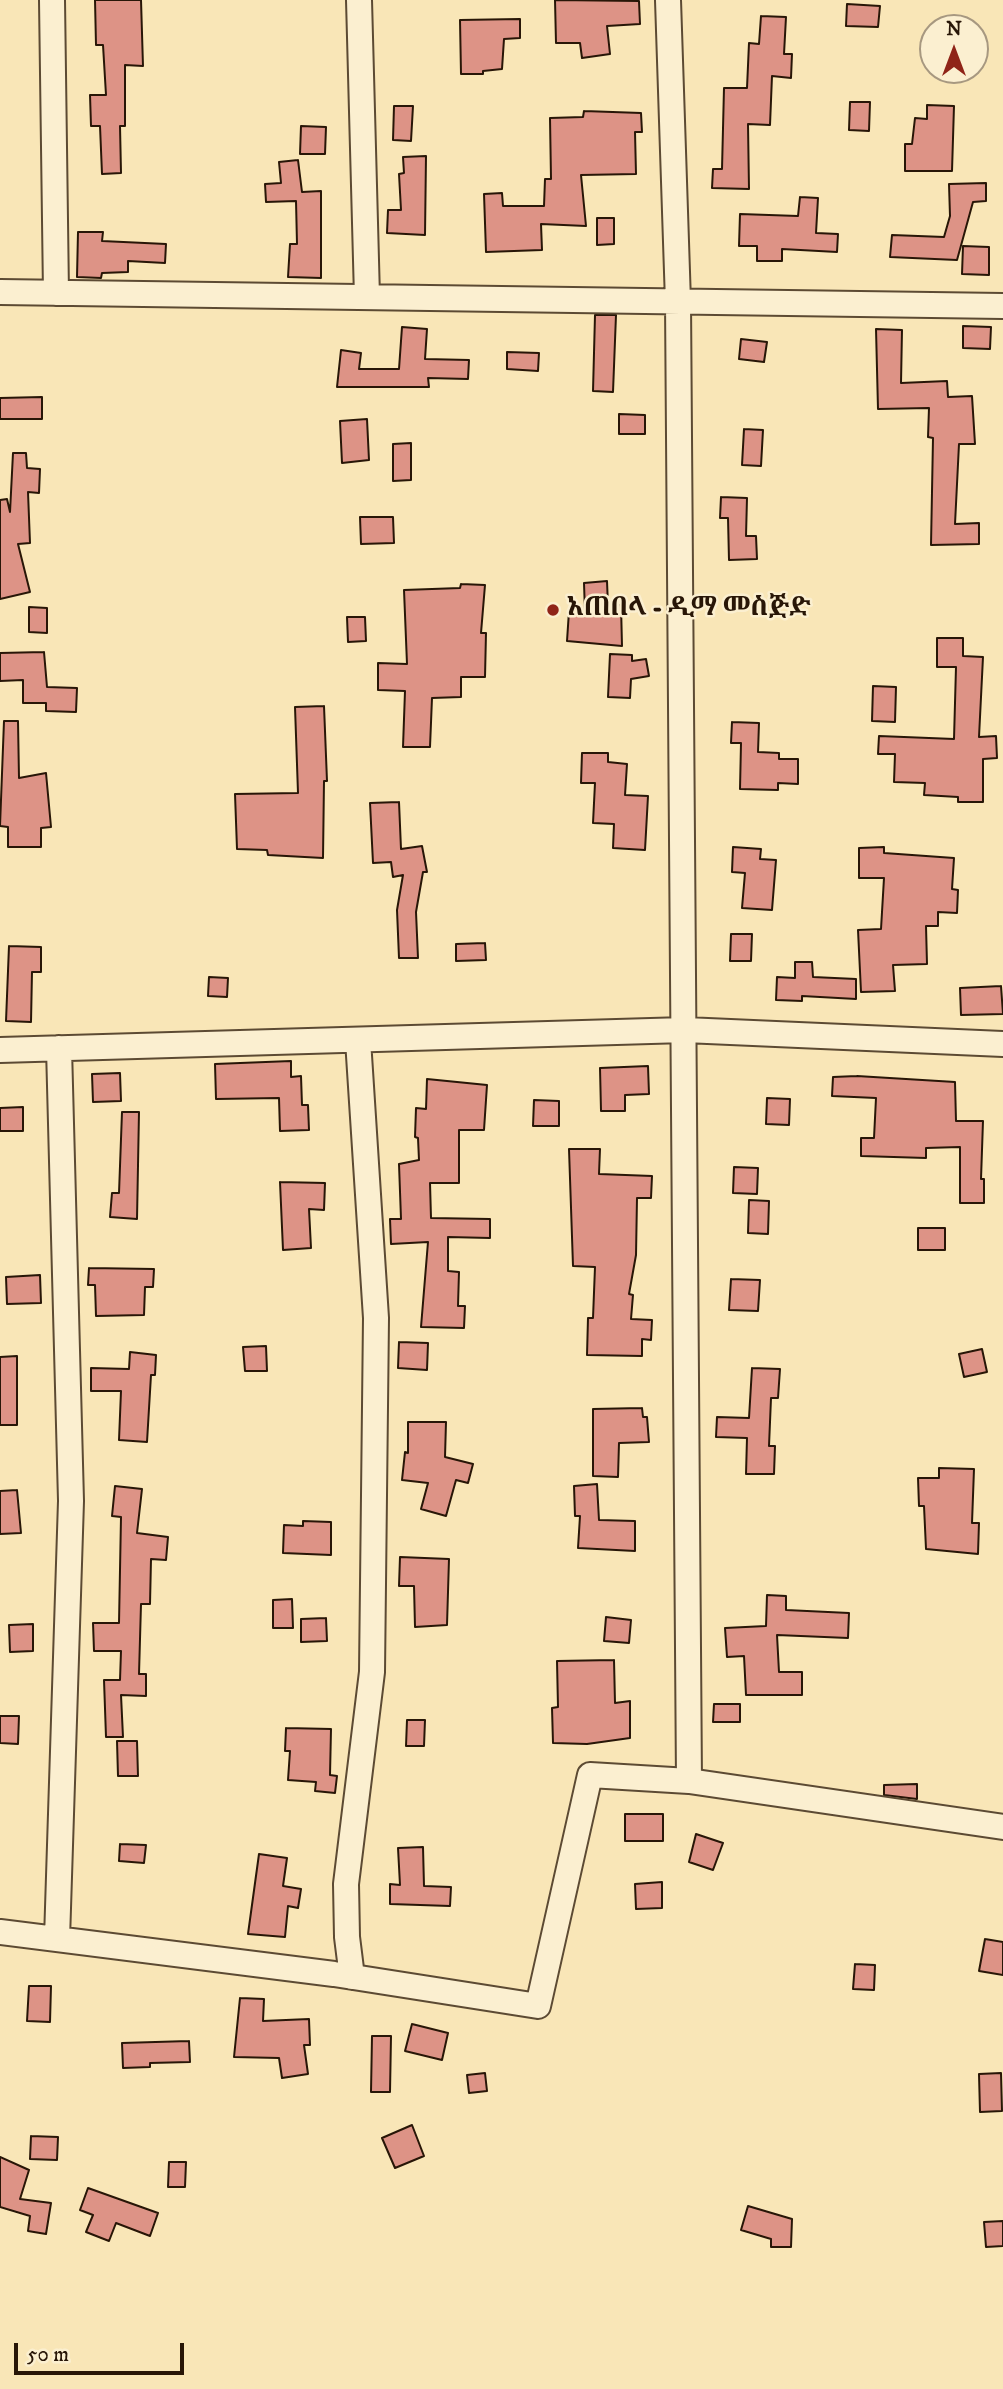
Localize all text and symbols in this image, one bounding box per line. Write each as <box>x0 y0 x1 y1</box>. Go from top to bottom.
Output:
north arrow <box>919 14 989 84</box>
text: N <box>946 18 962 41</box>
place label: አጠበላ - ዲማ መስጅድ <box>567 594 810 626</box>
marker: አጠበላ - ዲማ መስጅድ <box>545 602 561 618</box>
scale bar <box>18 2330 187 2374</box>
text: 50 m <box>27 2342 69 2368</box>

